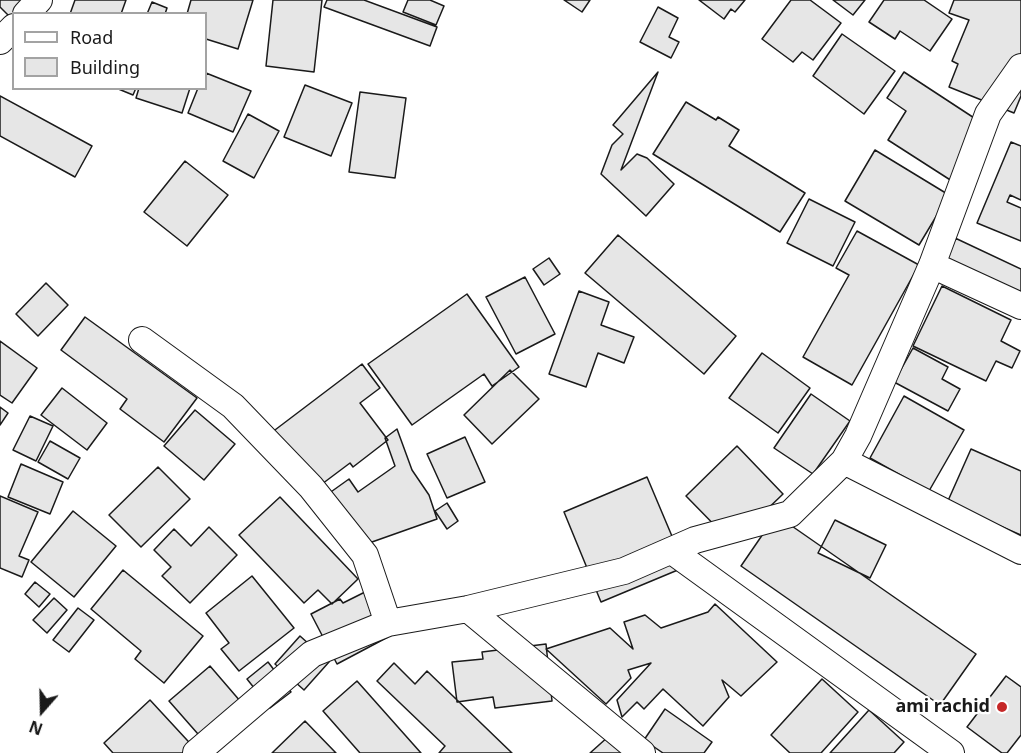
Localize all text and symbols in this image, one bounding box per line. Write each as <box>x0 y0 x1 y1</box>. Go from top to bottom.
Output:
legend <box>12 12 207 90</box>
text: Road <box>70 25 113 49</box>
text: Building <box>70 55 140 79</box>
north arrow <box>12 681 72 741</box>
place label: ami rachid <box>895 696 990 718</box>
marker: ami rachid <box>995 700 1009 714</box>
text: N <box>26 715 46 740</box>

